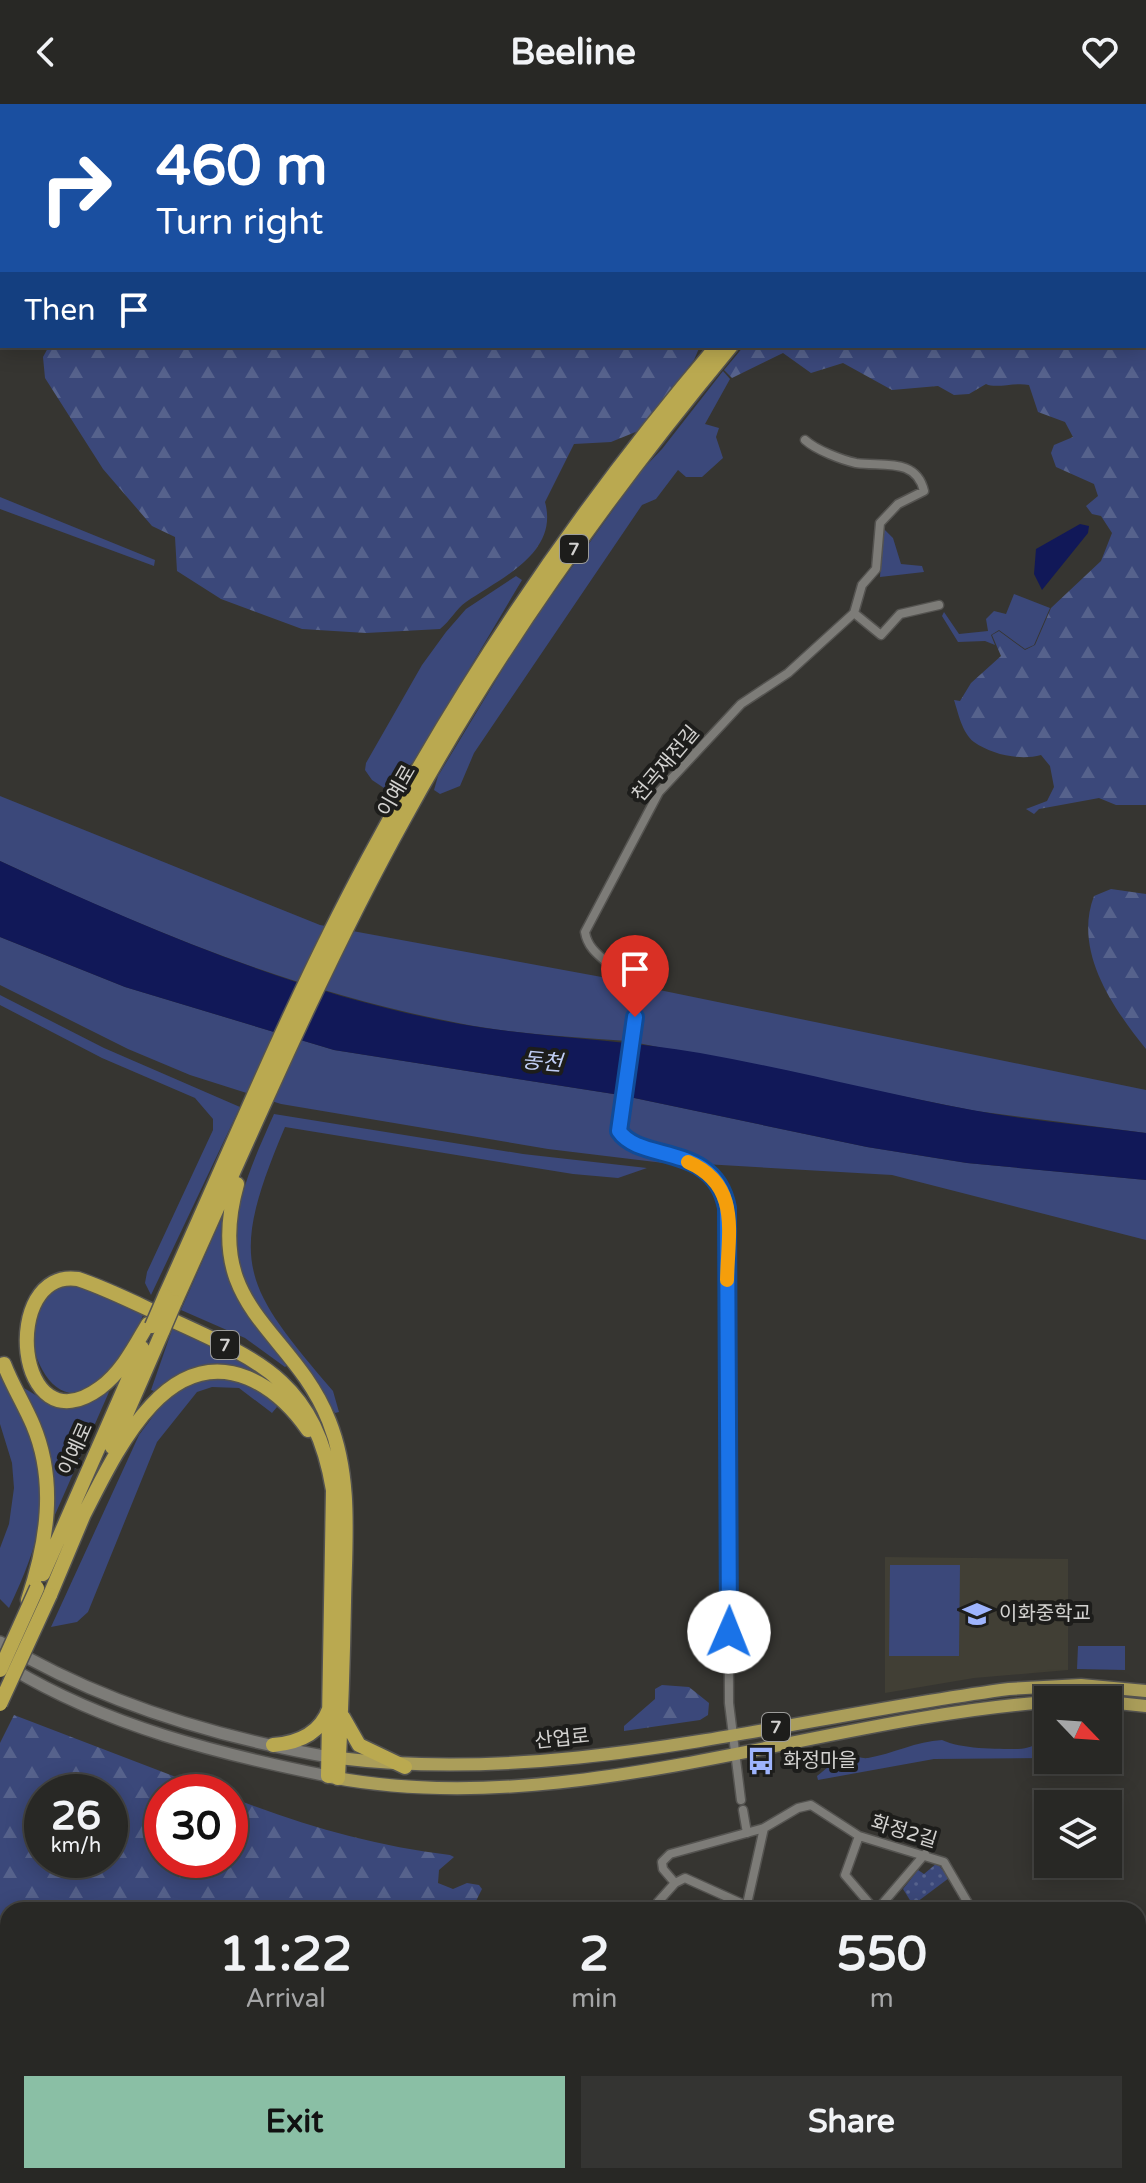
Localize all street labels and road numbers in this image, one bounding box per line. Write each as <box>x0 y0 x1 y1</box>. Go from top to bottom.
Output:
road number: 7 <box>560 535 588 563</box>
street label: 천곡재전길 <box>627 721 705 807</box>
street label: 이예로 <box>373 761 421 821</box>
road number: 7 <box>211 1331 239 1359</box>
street label: 이예로 <box>54 1419 98 1479</box>
road number: 7 <box>762 1713 790 1741</box>
street label: 산업로 <box>533 1724 591 1754</box>
street label: 화정2길 <box>868 1811 940 1853</box>

